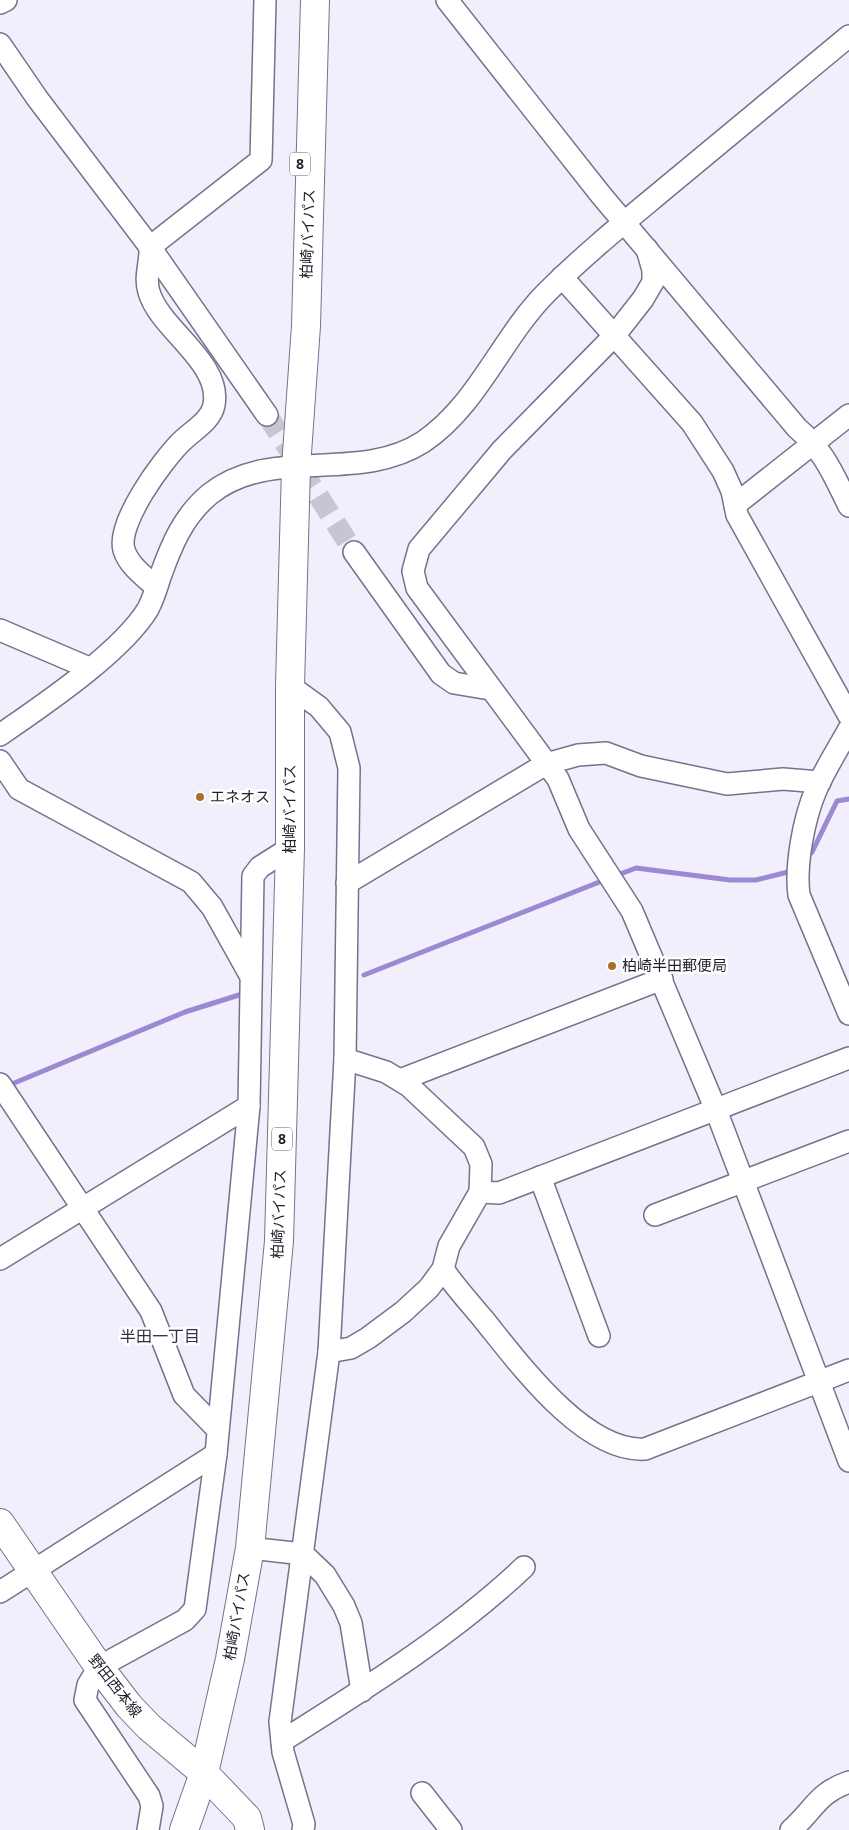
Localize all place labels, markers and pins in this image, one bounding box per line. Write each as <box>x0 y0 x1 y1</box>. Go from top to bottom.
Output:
place label: エネオス <box>210 786 270 806</box>
marker: エネオス <box>194 791 206 803</box>
place label: 柏崎半田郵便局 <box>622 955 727 975</box>
marker: 柏崎半田郵便局 <box>606 960 618 972</box>

